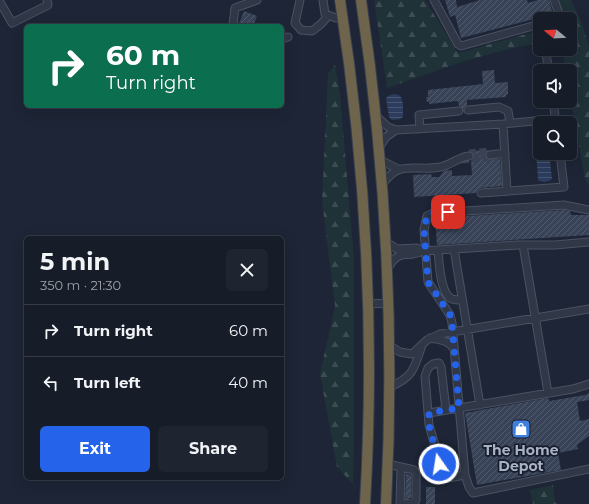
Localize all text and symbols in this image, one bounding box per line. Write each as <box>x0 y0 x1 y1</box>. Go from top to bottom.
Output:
north arrow <box>533 12 577 56</box>
map controls <box>533 12 577 160</box>
text: 60 m <box>106 38 180 72</box>
icon: right <box>40 40 92 92</box>
button: sound <box>533 64 577 108</box>
text: Turn right <box>106 72 196 94</box>
button: search <box>533 116 577 160</box>
pin <box>431 195 465 229</box>
icon: arrive <box>437 201 459 223</box>
text: 5 min <box>40 247 110 276</box>
button: close <box>226 249 268 291</box>
text: 350 m · 21:30 <box>40 277 121 293</box>
icon: right <box>40 320 62 342</box>
text: Turn right <box>74 321 153 340</box>
text: 60 m <box>229 321 268 340</box>
icon: left <box>40 372 62 394</box>
text: Turn left <box>74 373 141 392</box>
text: 40 m <box>228 373 268 392</box>
shop icon: The Home Depot <box>510 418 532 440</box>
button: Exit <box>40 426 150 472</box>
button: Share <box>158 426 268 472</box>
place label: The Home Depot <box>483 441 559 475</box>
position arrow <box>418 443 460 485</box>

